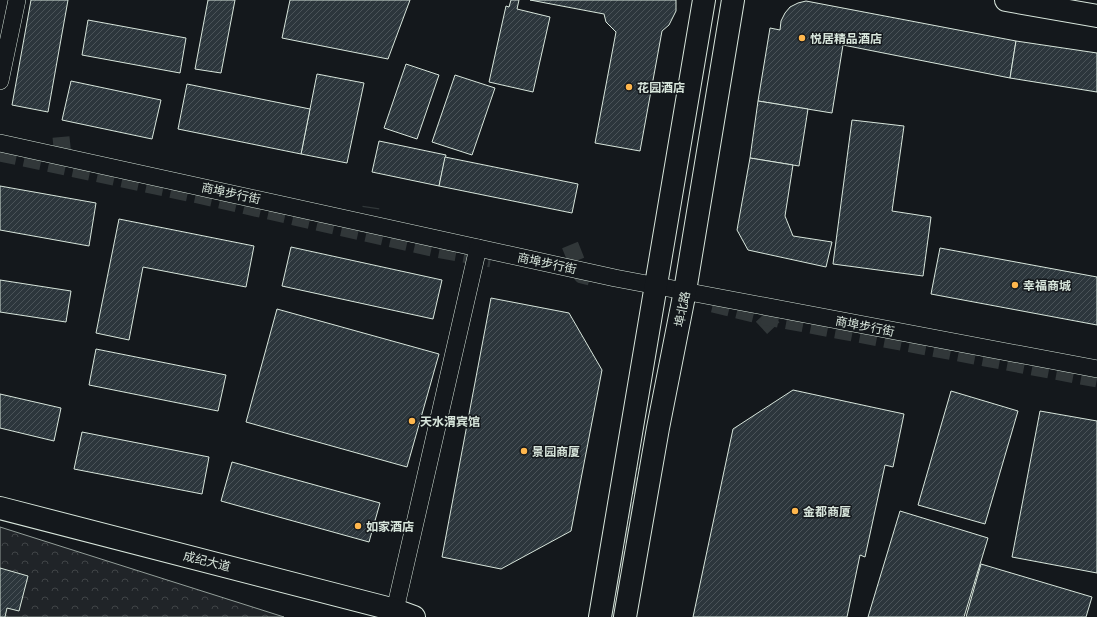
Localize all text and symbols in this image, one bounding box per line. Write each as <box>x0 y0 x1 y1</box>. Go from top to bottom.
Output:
place label: 悦居精品酒店 <box>810 31 882 46</box>
marker: 悦居精品酒店 <box>797 33 807 43</box>
place label: 花园酒店 <box>637 80 685 95</box>
marker: 花园酒店 <box>624 82 634 92</box>
street label: 商埠步行街 <box>200 179 262 207</box>
street label: 商埠步行街 <box>516 249 578 277</box>
place label: 幸福商城 <box>1023 278 1071 293</box>
marker: 幸福商城 <box>1010 280 1020 290</box>
street label: 埠北路 <box>671 290 693 328</box>
street label: 商埠步行街 <box>834 313 896 339</box>
place label: 天水渭宾馆 <box>420 414 480 429</box>
marker: 天水渭宾馆 <box>407 416 417 426</box>
place label: 景园商厦 <box>532 444 580 459</box>
marker: 景园商厦 <box>519 446 529 456</box>
place label: 金都商厦 <box>803 504 851 519</box>
marker: 金都商厦 <box>790 506 800 516</box>
place label: 如家酒店 <box>366 519 414 534</box>
marker: 如家酒店 <box>353 521 363 531</box>
street label: 成纪大道 <box>182 548 232 574</box>

